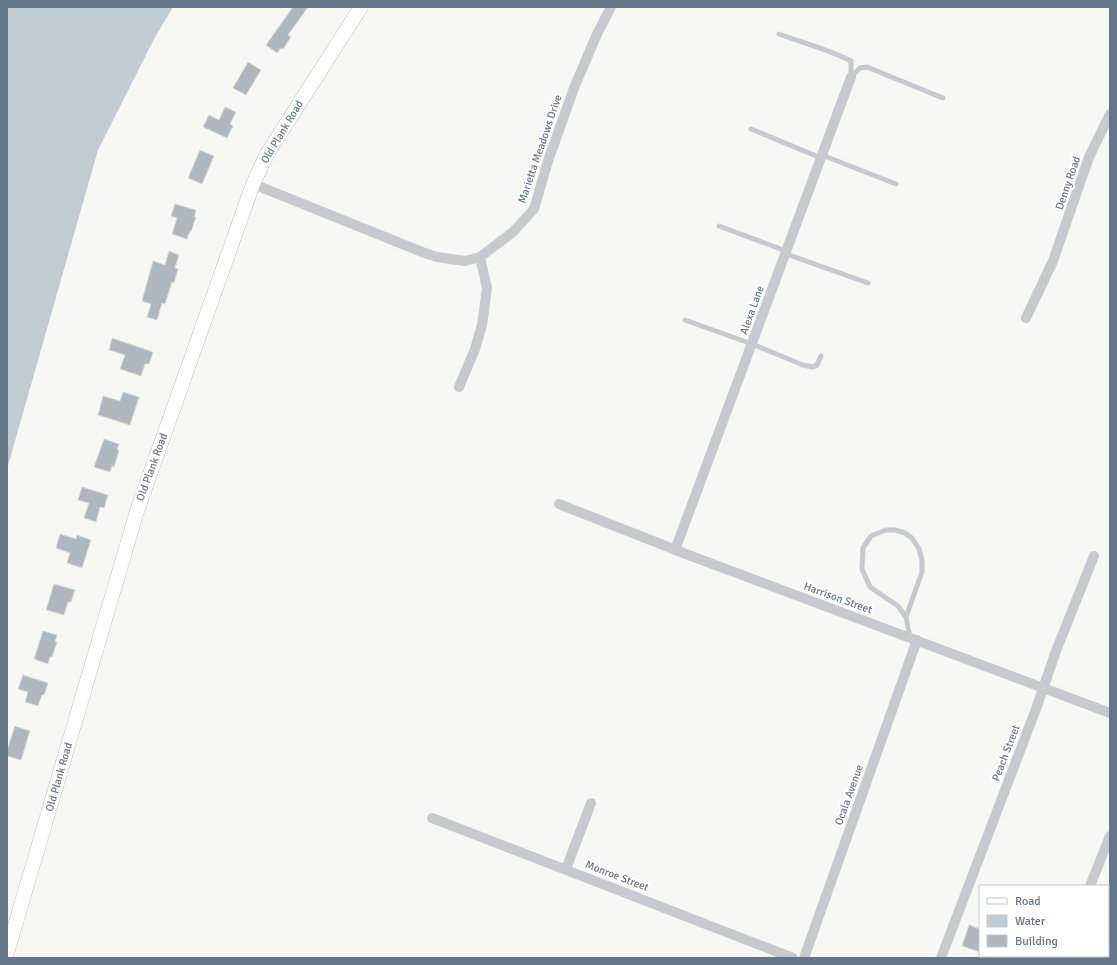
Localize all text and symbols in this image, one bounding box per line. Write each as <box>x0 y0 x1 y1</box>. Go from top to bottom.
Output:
street label: Marietta Meadows Drive <box>515 93 565 205</box>
street label: Old Plank Road <box>258 98 306 166</box>
street label: Denny Road <box>1053 154 1083 211</box>
street label: Alexa Lane <box>737 284 767 336</box>
street label: Old Plank Road <box>134 431 170 503</box>
street label: Harrison Street <box>802 580 874 616</box>
street label: Peach Street <box>989 723 1023 783</box>
street label: Old Plank Road <box>43 741 75 813</box>
street label: Ocala Avenue <box>832 763 866 827</box>
street label: Monroe Street <box>584 858 651 894</box>
legend <box>979 885 1109 957</box>
text: Road <box>1015 894 1041 909</box>
text: Water <box>1015 914 1046 929</box>
text: Building <box>1015 934 1058 949</box>

